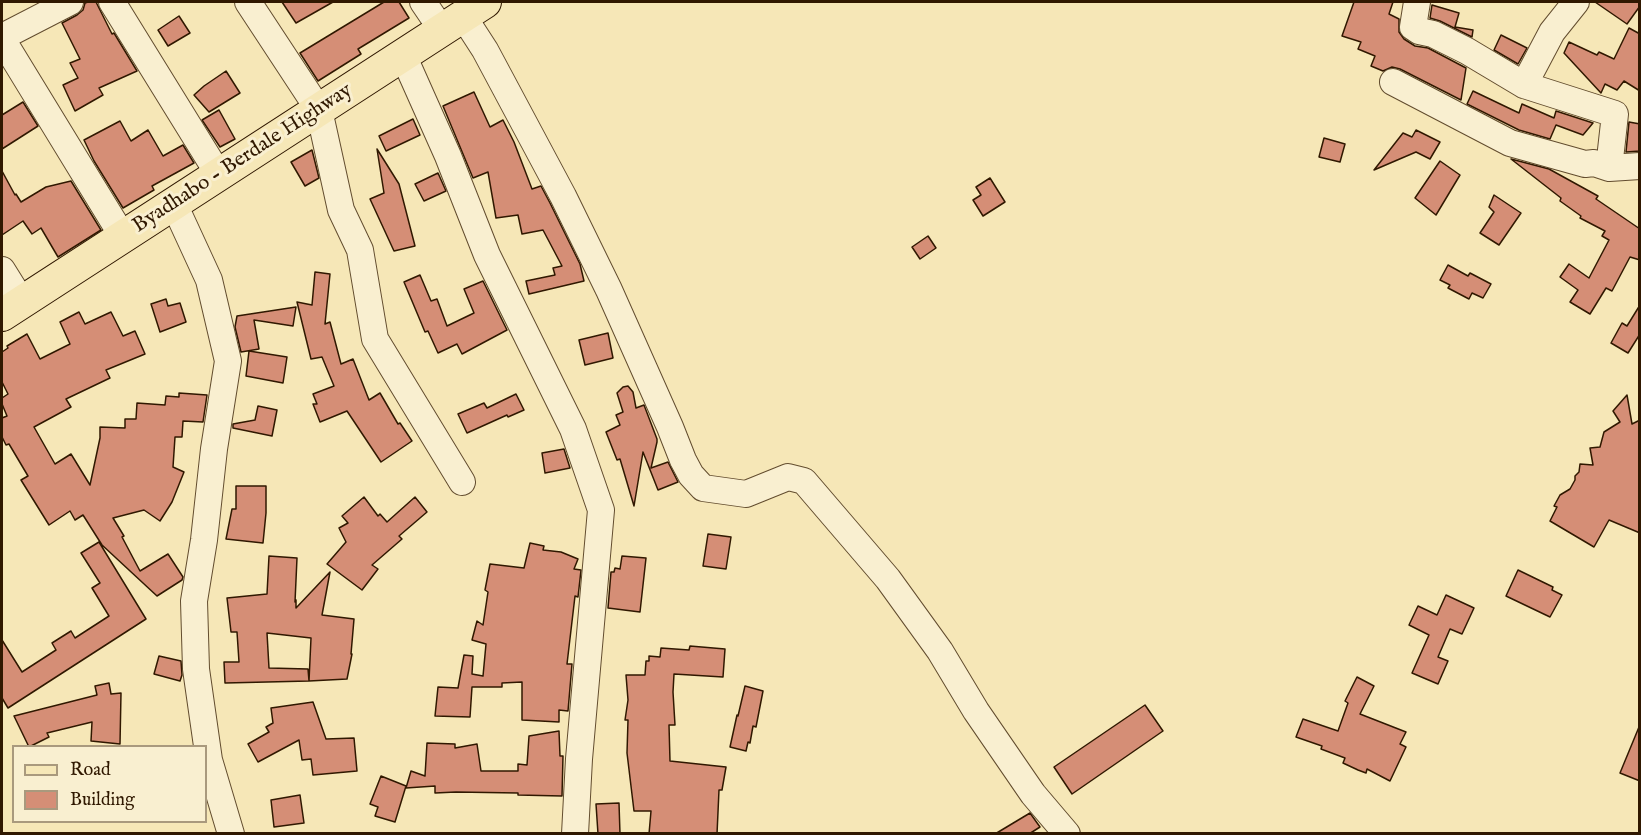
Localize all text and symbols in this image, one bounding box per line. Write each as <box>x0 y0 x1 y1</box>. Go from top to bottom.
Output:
street label: Byadhabo - Berdale Highway <box>129 79 357 239</box>
legend <box>12 745 207 823</box>
text: Road <box>70 759 111 782</box>
text: Building <box>70 789 135 812</box>

